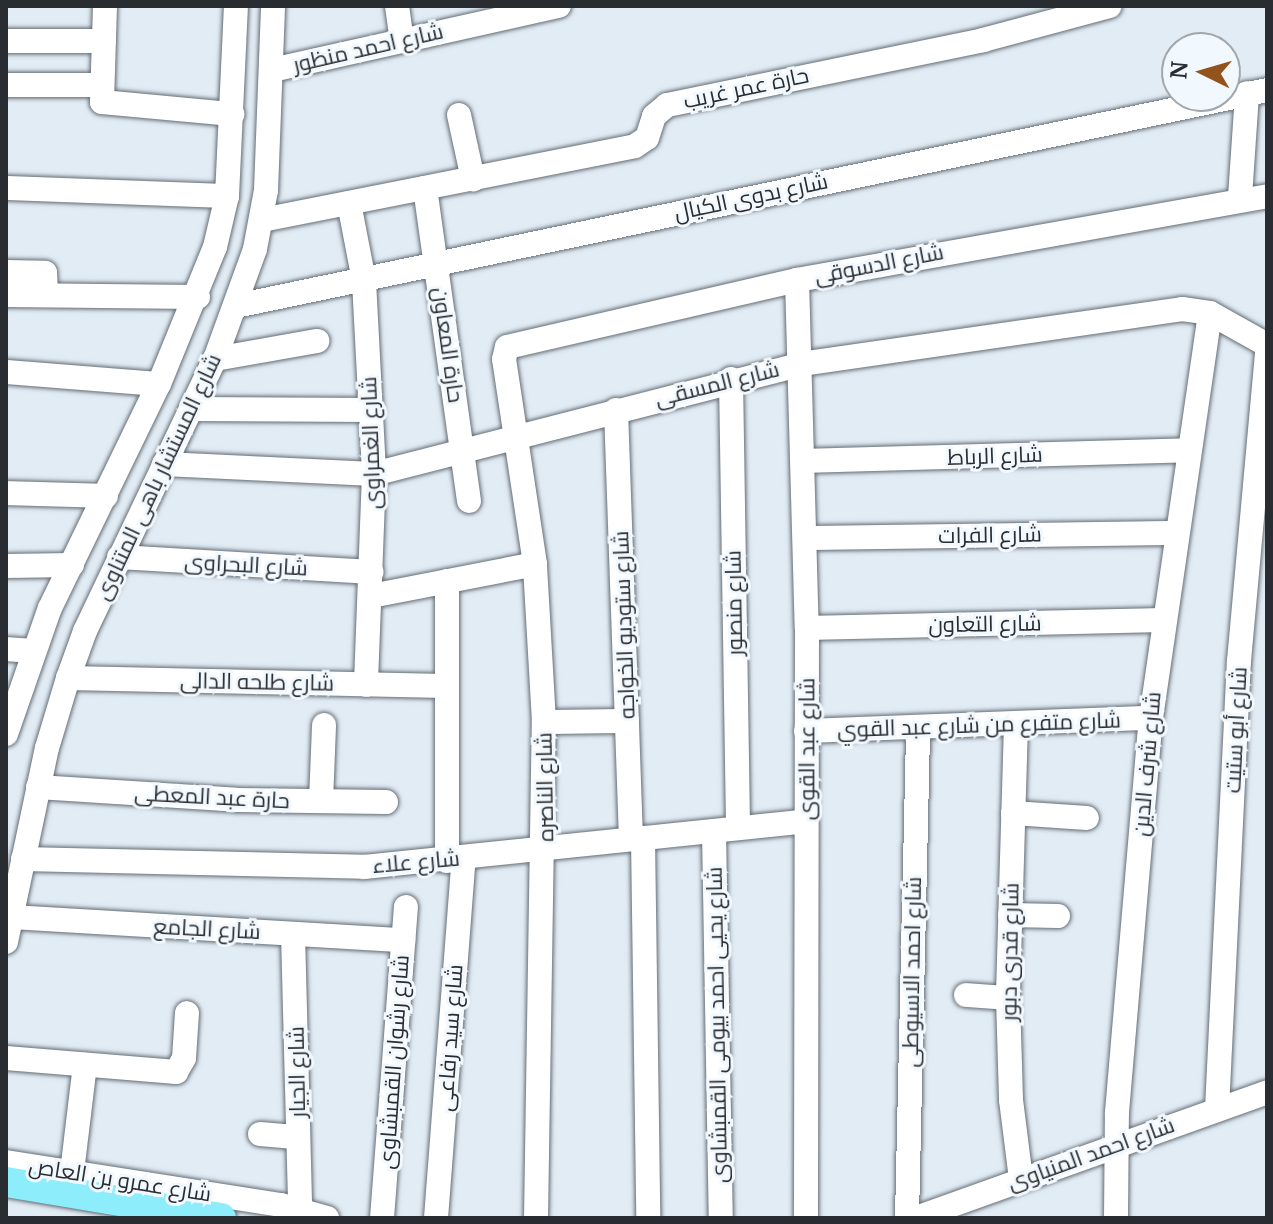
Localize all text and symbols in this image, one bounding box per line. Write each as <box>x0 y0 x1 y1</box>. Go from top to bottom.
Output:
street label: شارع احمد منظور <box>290 18 446 78</box>
north arrow <box>1161 32 1241 112</box>
text: N <box>1164 60 1194 80</box>
street label: حارة عمر غريب <box>681 62 811 114</box>
street label: شارع بدوى الكيال <box>672 168 830 226</box>
street label: شارع الدسوقى <box>812 239 946 289</box>
street label: حارة المعاون <box>427 285 469 405</box>
street label: شارع المستشار باهى المتناوى <box>89 350 227 604</box>
street label: شارع المسقى <box>652 356 782 412</box>
street label: شارع الغمراوى <box>355 376 387 510</box>
street label: شارع الرباط <box>947 441 1043 471</box>
street label: شارع الفرات <box>938 521 1042 549</box>
street label: شارع ستوديو الخواجه <box>608 530 640 720</box>
street label: شارع البحراوى <box>184 549 308 581</box>
street label: شارع منصور <box>720 550 748 656</box>
street label: شارع التعاون <box>928 610 1042 638</box>
street label: شارع أبو ستيت <box>1220 666 1252 794</box>
street label: شارع طلحه الدالى <box>180 667 334 697</box>
street label: شارع عبد القوى <box>794 678 820 820</box>
street label: شارع شرف الدين <box>1128 691 1166 837</box>
street label: شارع متفرع من شارع عبد القوي <box>837 707 1121 743</box>
street label: شارع الناصره <box>531 732 559 842</box>
street label: حارة عبد المعطى <box>134 780 290 814</box>
street label: شارع علاء <box>371 845 461 879</box>
street label: شارع يحيى احمد بيومى القمبشاوى <box>701 867 733 1183</box>
street label: شارع احمد الاسيوطى <box>897 876 927 1068</box>
street label: شارع قدرى دبور <box>996 882 1024 1022</box>
street label: شارع الجامع <box>153 913 261 945</box>
street label: شارع رشوان القمبشاوى <box>373 954 415 1170</box>
street label: شارع سيد رفاعى <box>432 963 468 1113</box>
street label: شارع الجيار <box>283 1026 311 1118</box>
street label: شارع احمد المنياوى <box>1004 1112 1178 1196</box>
street label: شارع عمرو بن العاص <box>27 1153 213 1207</box>

